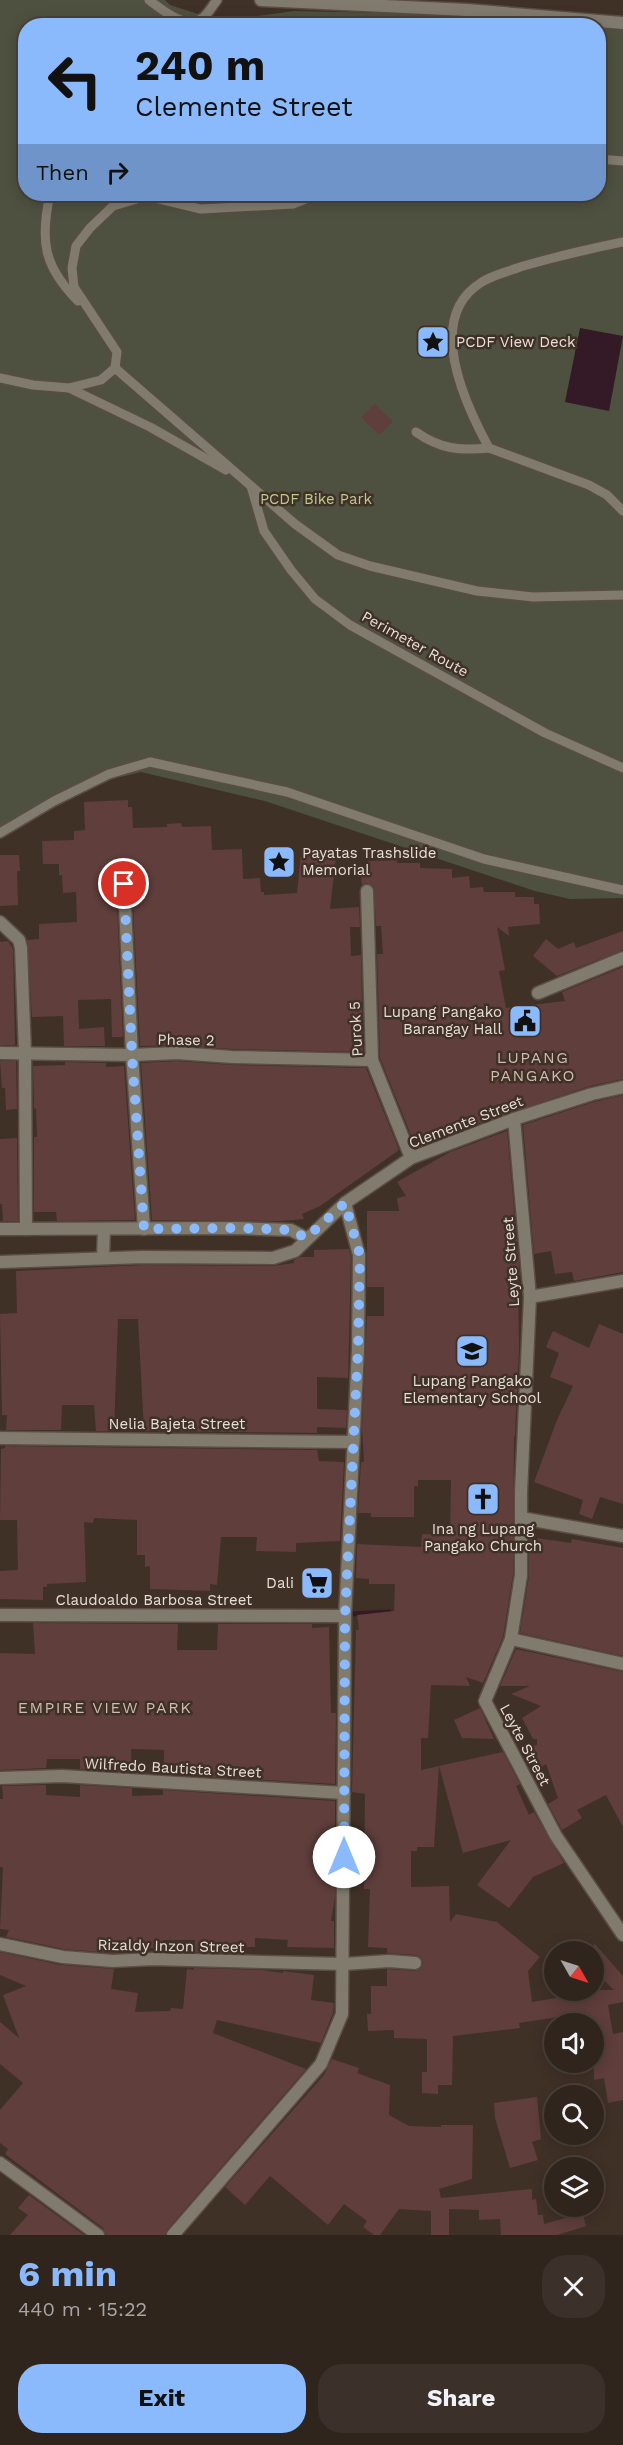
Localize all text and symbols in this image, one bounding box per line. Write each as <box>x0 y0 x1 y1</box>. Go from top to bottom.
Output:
text: 240 m <box>135 41 265 90</box>
icon: left <box>36 42 114 120</box>
text: Clemente Street <box>135 91 353 123</box>
icon: right <box>101 156 134 189</box>
text: Then <box>36 160 89 185</box>
place icon: PCDF View Deck <box>415 324 451 360</box>
place label: PCDF View Deck <box>456 333 576 351</box>
park label: PCDF Bike Park <box>260 490 373 508</box>
street label: Perimeter Route <box>358 607 472 681</box>
place icon: Payatas Trashslide Memorial <box>261 844 297 880</box>
place label: Payatas Trashslide Memorial <box>302 844 437 879</box>
pin <box>98 858 149 909</box>
icon: arrive <box>107 867 140 900</box>
street label: Purok 5 <box>346 1001 366 1057</box>
place label: Lupang Pangako Barangay Hall <box>383 1003 502 1038</box>
public building icon: Lupang Pangako Barangay Hall <box>507 1003 543 1039</box>
street label: Phase 2 <box>157 1031 215 1049</box>
district label: LUPANG PANGAKO <box>490 1048 576 1085</box>
street label: Clemente Street <box>406 1092 526 1152</box>
street label: Leyte Street <box>499 1216 523 1308</box>
school or university icon: Lupang Pangako Elementary School <box>454 1333 490 1369</box>
place label: Lupang Pangako Elementary School <box>403 1372 542 1407</box>
street label: Nelia Bajeta Street <box>109 1415 246 1433</box>
church icon: Ina ng Lupang Pangako Church <box>465 1481 501 1517</box>
place label: Ina ng Lupang Pangako Church <box>424 1520 542 1555</box>
supermarket icon: Dali <box>299 1565 335 1601</box>
place label: Dali <box>266 1574 294 1592</box>
street label: Claudoaldo Barbosa Street <box>56 1591 253 1609</box>
district label: EMPIRE VIEW PARK <box>18 1698 192 1717</box>
street label: Leyte Street <box>496 1701 554 1790</box>
street label: Wilfredo Bautista Street <box>84 1754 263 1782</box>
position arrow <box>312 1825 376 1889</box>
street label: Rizaldy Inzon Street <box>97 1936 245 1956</box>
north arrow <box>544 1941 604 2001</box>
map controls <box>544 1941 604 2217</box>
button: sound <box>544 2013 604 2073</box>
button: search <box>544 2085 604 2145</box>
button: layers <box>544 2157 604 2217</box>
text: 6 min <box>18 2253 117 2295</box>
button: close <box>542 2255 605 2318</box>
text: 440 m · 15:22 <box>18 2297 147 2321</box>
button: Exit <box>18 2364 306 2433</box>
button: Share <box>318 2364 605 2433</box>

